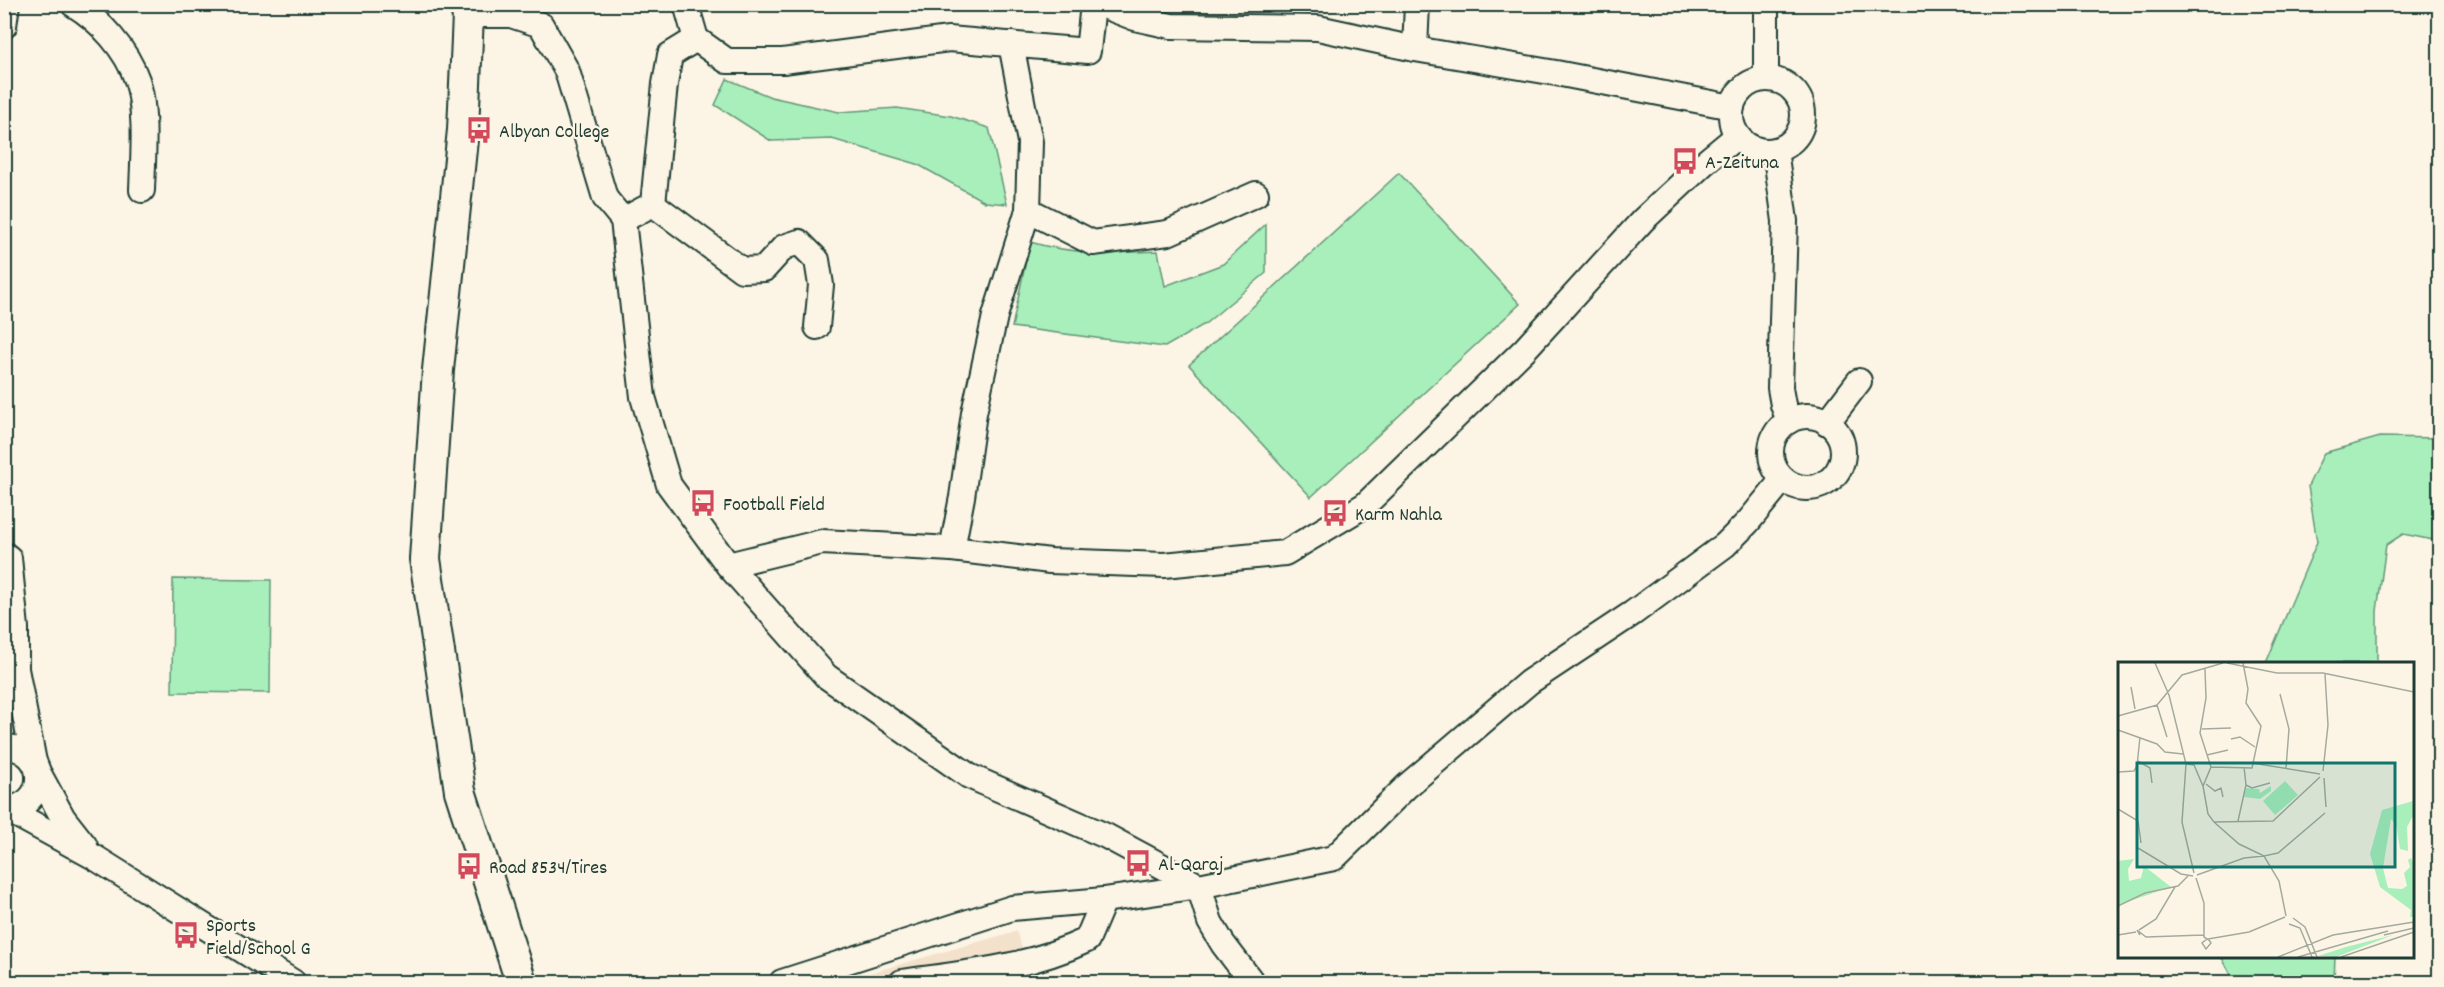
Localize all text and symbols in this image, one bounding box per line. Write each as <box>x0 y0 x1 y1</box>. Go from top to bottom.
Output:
bus stop icon: Albyan College <box>464 115 494 145</box>
place label: Albyan College <box>499 119 609 147</box>
bus stop icon: A-Zeituna <box>1670 146 1700 176</box>
place label: A-Zeituna <box>1705 150 1779 178</box>
bus stop icon: Football Field <box>688 488 718 518</box>
place label: Football Field <box>723 492 825 520</box>
bus stop icon: Karm Nahla <box>1320 498 1350 528</box>
place label: Karm Nahla <box>1355 502 1443 530</box>
inset map <box>2118 662 2414 957</box>
bus stop icon: Al-Qaraj <box>1123 848 1153 878</box>
bus stop icon: Road 8534/Tires <box>454 851 484 881</box>
place label: Al-Qaraj <box>1158 852 1224 880</box>
place label: Road 8534/Tires <box>489 855 607 883</box>
place label: Sports Field/School G <box>206 913 310 964</box>
bus stop icon: Sports Field/School G <box>171 920 201 950</box>

